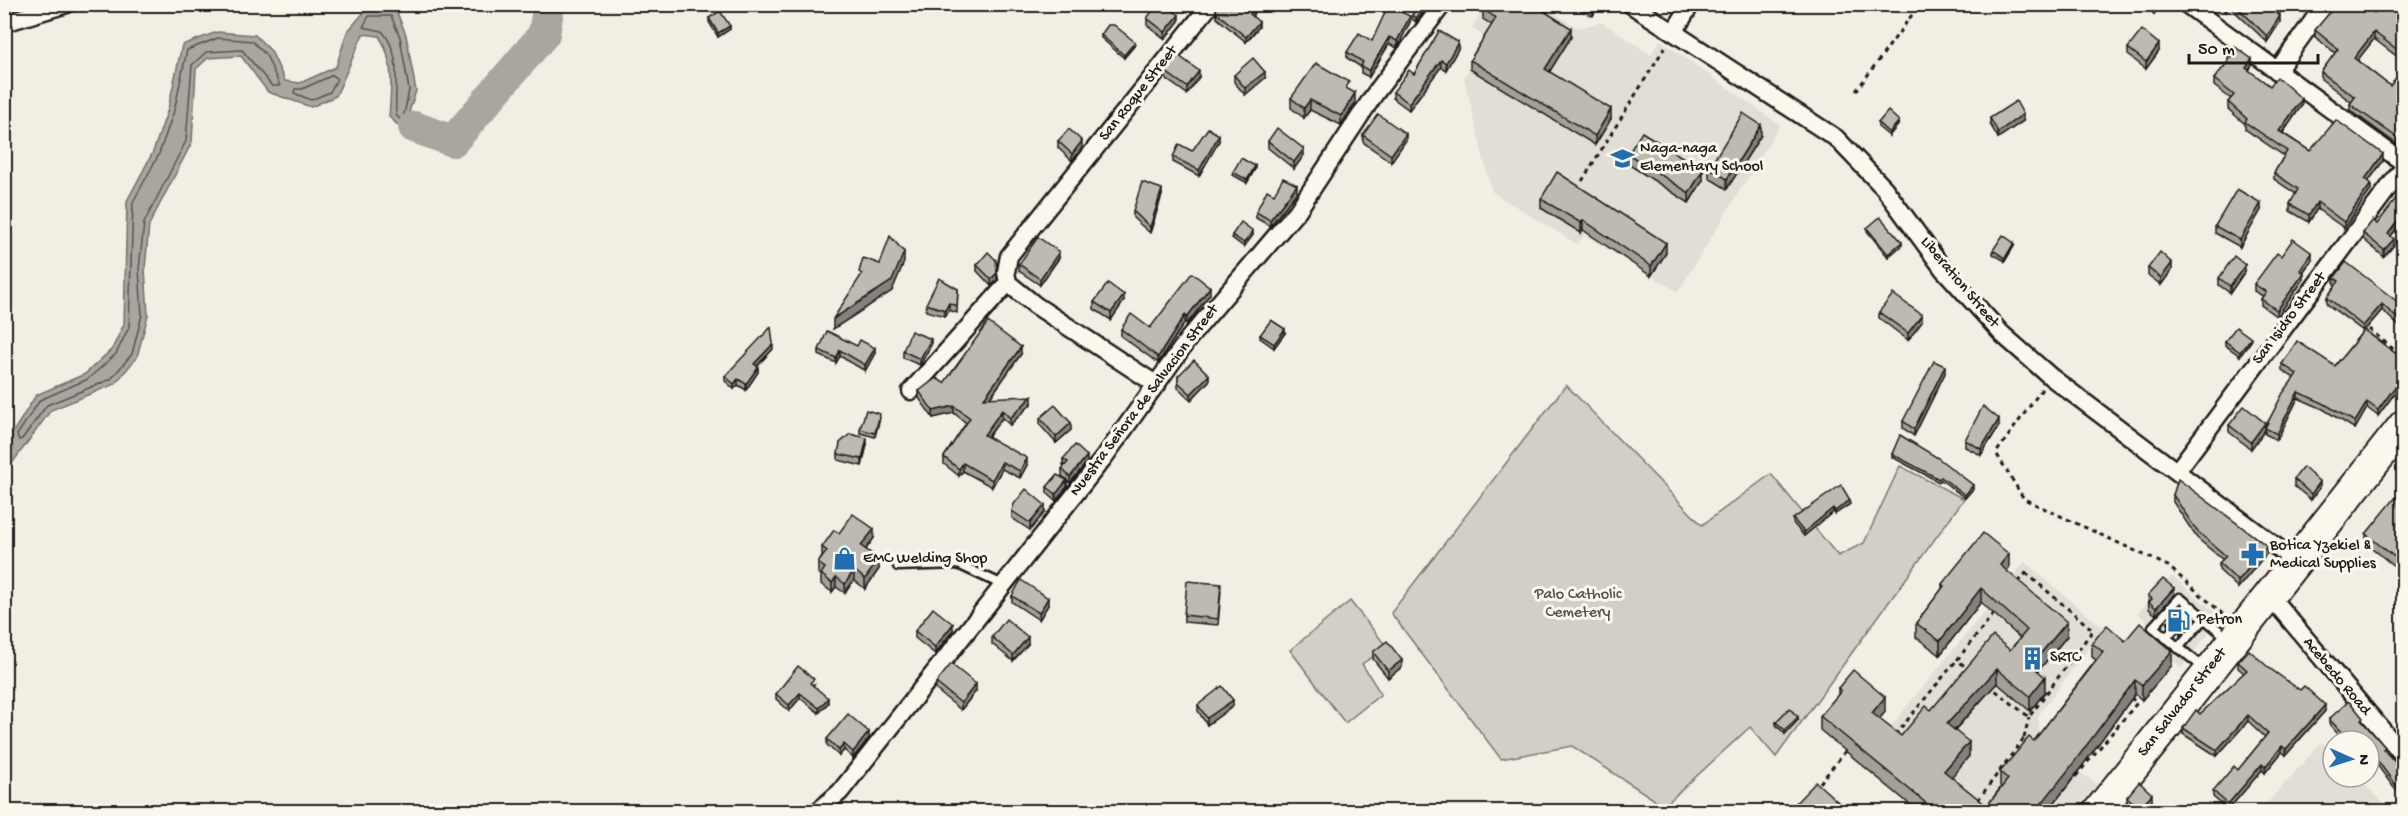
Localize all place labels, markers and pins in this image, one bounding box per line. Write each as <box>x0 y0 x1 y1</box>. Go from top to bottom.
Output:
place label: Naga-naga Elementary School <box>1640 140 1763 177</box>
school or university icon: Naga-naga Elementary School <box>1609 145 1635 171</box>
place label: Botica Yzekiel & Medical Supplies <box>2269 537 2377 574</box>
pharmacy icon: Botica Yzekiel & Medical Supplies <box>2239 542 2265 568</box>
shop icon: EMC Welding Shop <box>832 546 858 572</box>
place label: EMC Welding Shop <box>863 550 988 569</box>
fuel station icon: Petron <box>2166 607 2192 633</box>
place label: Petron <box>2196 611 2243 630</box>
building icon: SRTC <box>2019 645 2045 671</box>
place label: SRTC <box>2050 649 2082 668</box>

